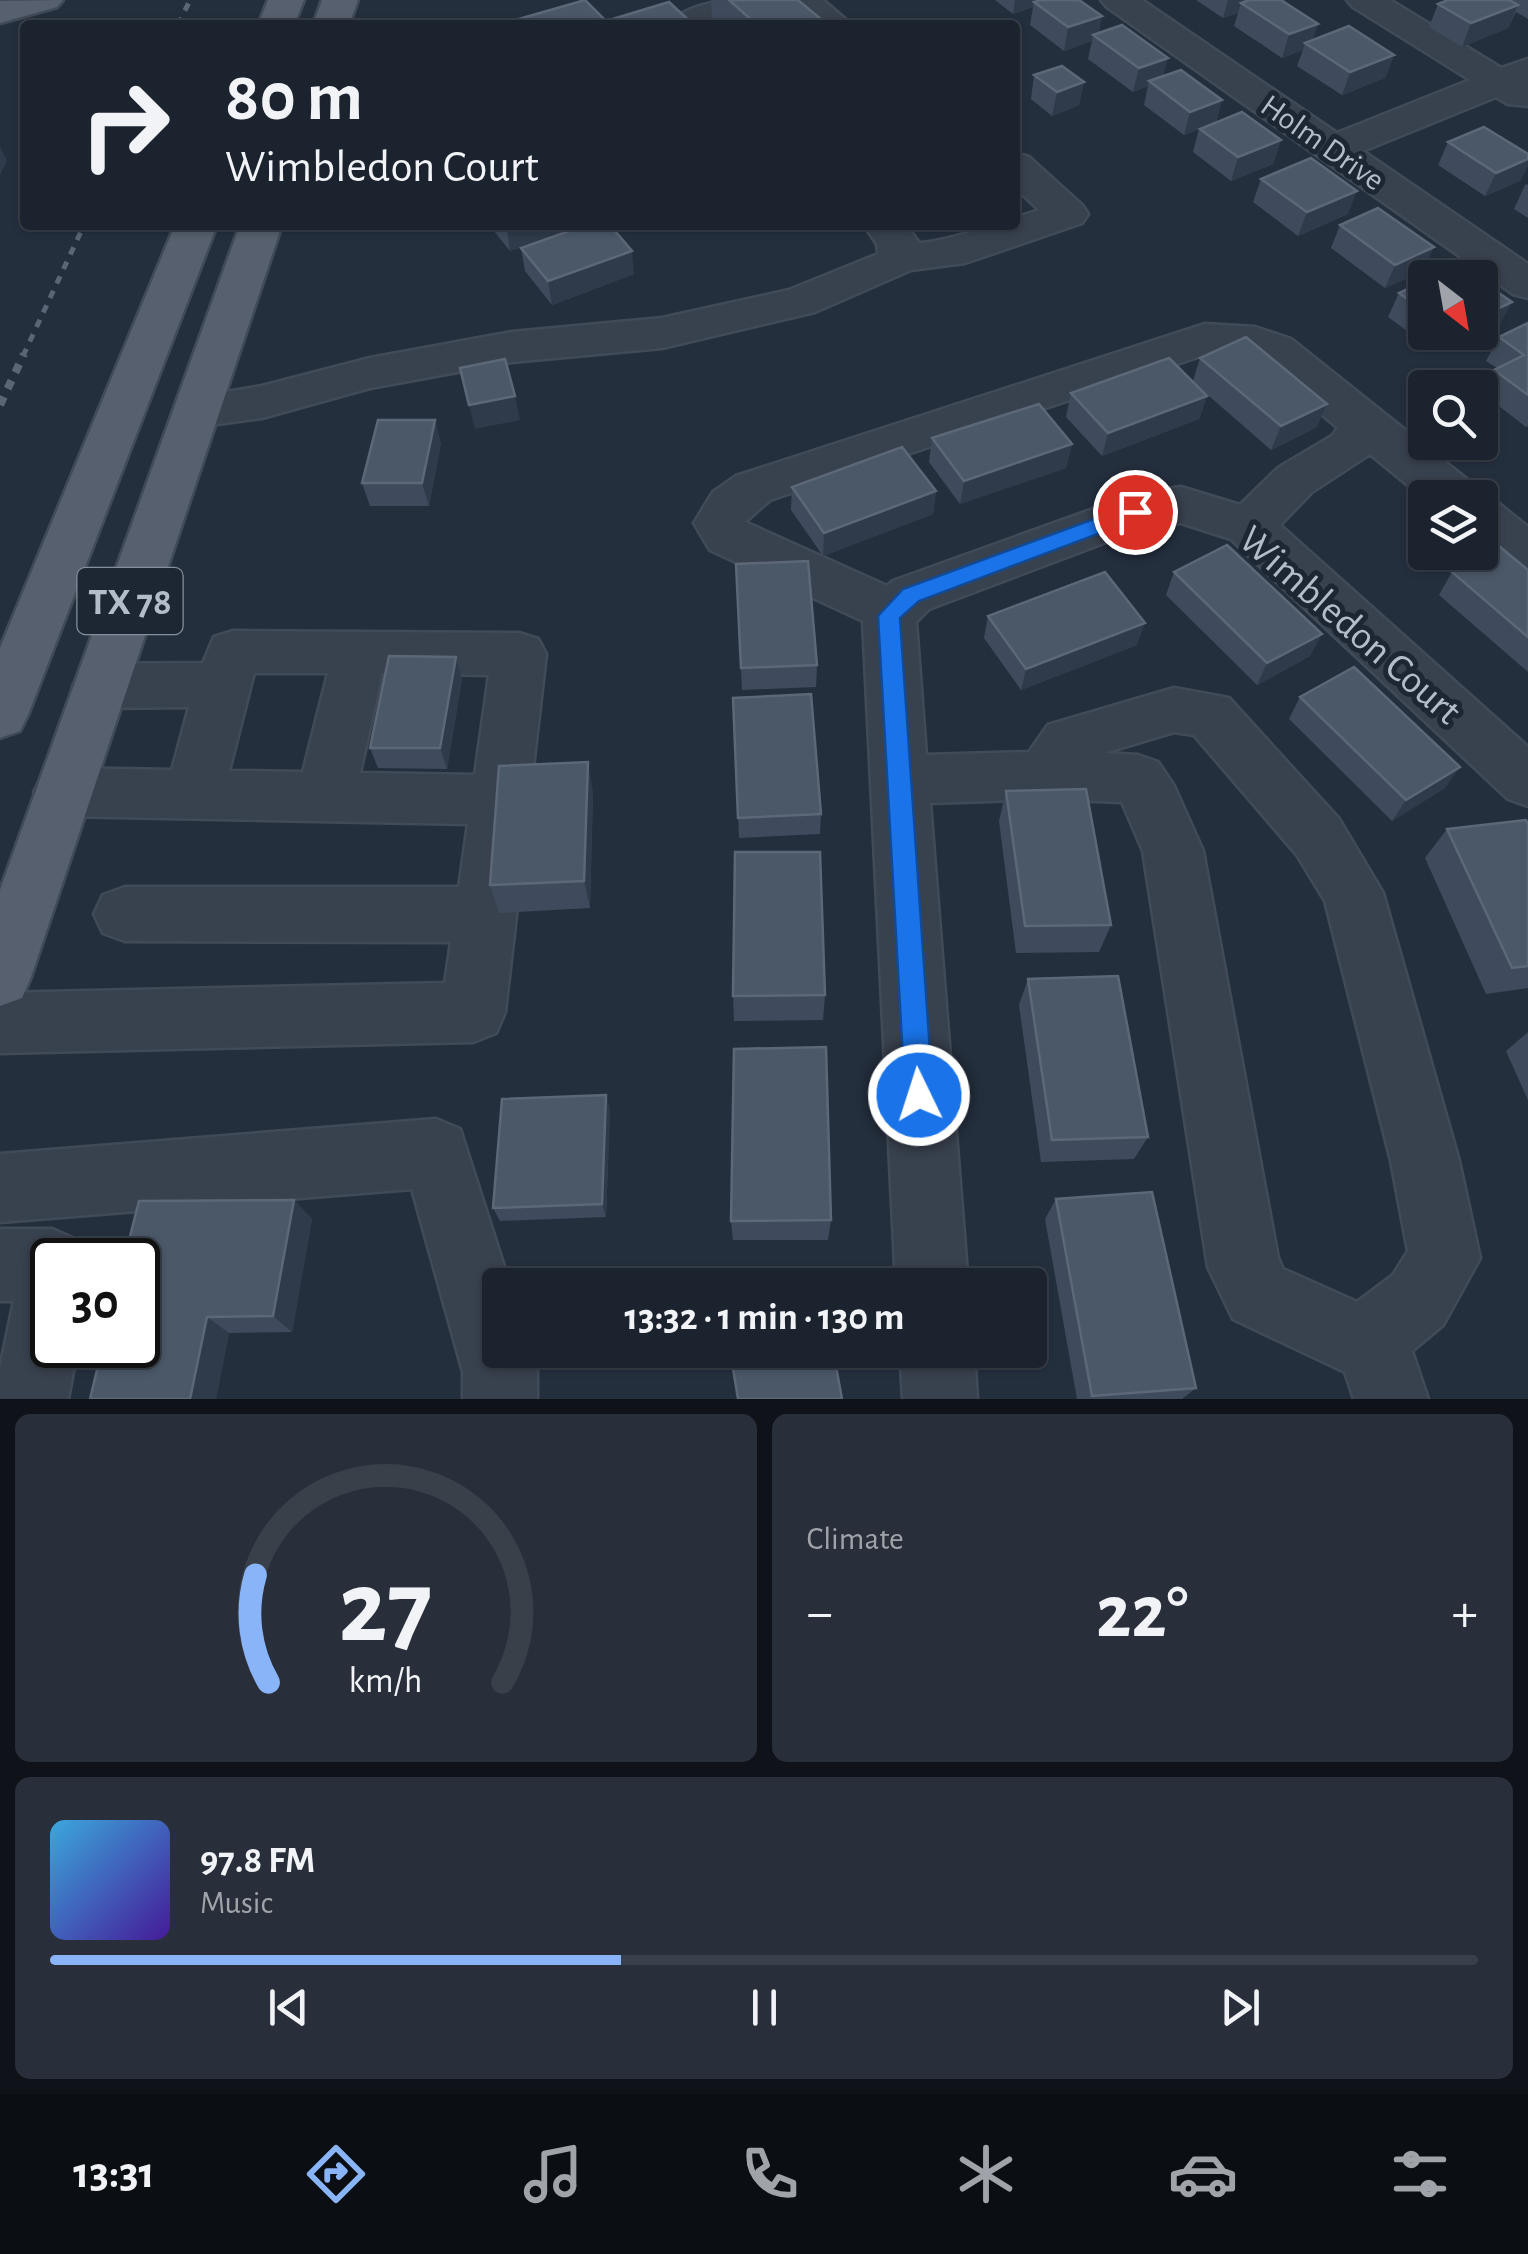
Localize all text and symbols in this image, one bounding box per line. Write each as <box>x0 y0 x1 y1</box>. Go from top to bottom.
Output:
icon: right <box>60 60 190 190</box>
text: 80 m <box>225 63 363 133</box>
street label: Holm Drive <box>1255 89 1390 197</box>
text: Wimbledon Court <box>225 145 539 190</box>
north arrow <box>1408 260 1498 350</box>
map controls <box>1408 260 1498 570</box>
button: search <box>1408 370 1498 460</box>
pin <box>1093 470 1178 555</box>
button: layers <box>1408 480 1498 570</box>
icon: arrive <box>1108 485 1163 540</box>
street label: Wimbledon Court <box>1231 519 1468 732</box>
road number: TX 78 <box>78 568 182 634</box>
position arrow <box>867 1043 971 1147</box>
speed limit sign: 30 <box>30 1238 160 1368</box>
text: 13:32 · 1 min · 130 m <box>625 1299 904 1337</box>
text: Climate <box>807 1523 904 1555</box>
text: 27 <box>339 1557 433 1661</box>
text: 22° <box>1096 1576 1189 1651</box>
text: − <box>807 1586 833 1641</box>
text: + <box>1452 1586 1478 1641</box>
text: km/h <box>349 1663 423 1699</box>
text: 97.8 FM <box>200 1842 315 1880</box>
text: Music <box>200 1887 273 1919</box>
icon: previous <box>261 1980 316 2035</box>
icon: pause <box>737 1980 792 2035</box>
icon: next <box>1213 1980 1268 2035</box>
icon: directions <box>301 2139 371 2209</box>
icon: music <box>518 2139 588 2209</box>
icon: phone <box>735 2139 805 2209</box>
icon: climate <box>951 2139 1021 2209</box>
icon: car <box>1168 2139 1238 2209</box>
icon: filters <box>1385 2139 1455 2209</box>
text: 13:31 <box>73 2151 155 2196</box>

